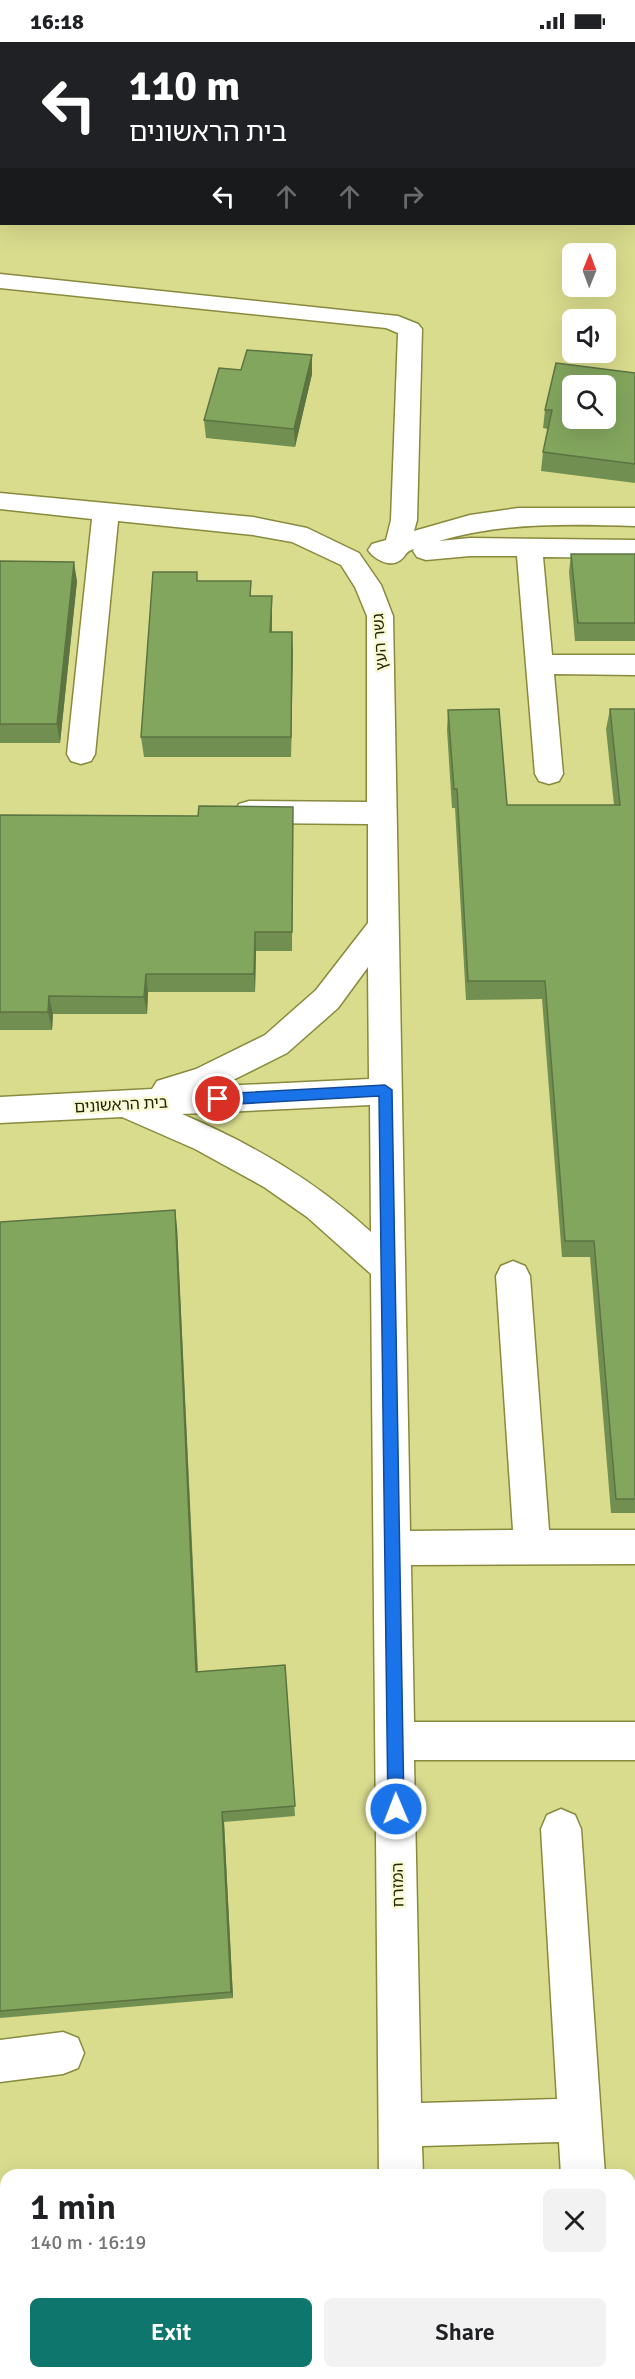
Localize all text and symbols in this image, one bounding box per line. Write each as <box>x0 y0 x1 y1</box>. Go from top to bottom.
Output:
text: 16:18 <box>30 8 84 35</box>
text: 110 m <box>129 61 240 112</box>
icon: left <box>30 66 108 144</box>
text: בית הראשונים <box>129 116 287 149</box>
icon: left <box>207 180 240 213</box>
icon: ahead <box>270 180 303 213</box>
icon: ahead <box>333 180 366 213</box>
icon: right <box>396 180 429 213</box>
north arrow <box>562 243 616 297</box>
map controls <box>562 243 616 429</box>
button: sound <box>562 309 616 363</box>
button: search <box>562 375 616 429</box>
street label: גשר העץ <box>368 613 392 671</box>
pin <box>192 1073 243 1124</box>
icon: arrive <box>201 1082 234 1115</box>
street label: בית הראשונים <box>74 1093 168 1117</box>
position arrow <box>364 1777 428 1841</box>
street label: המזרח <box>388 1862 408 1908</box>
text: 1 min <box>30 2185 116 2230</box>
button: close <box>543 2189 606 2252</box>
text: 140 m · 16:19 <box>30 2230 146 2255</box>
button: Exit <box>30 2298 312 2367</box>
button: Share <box>324 2298 606 2367</box>

